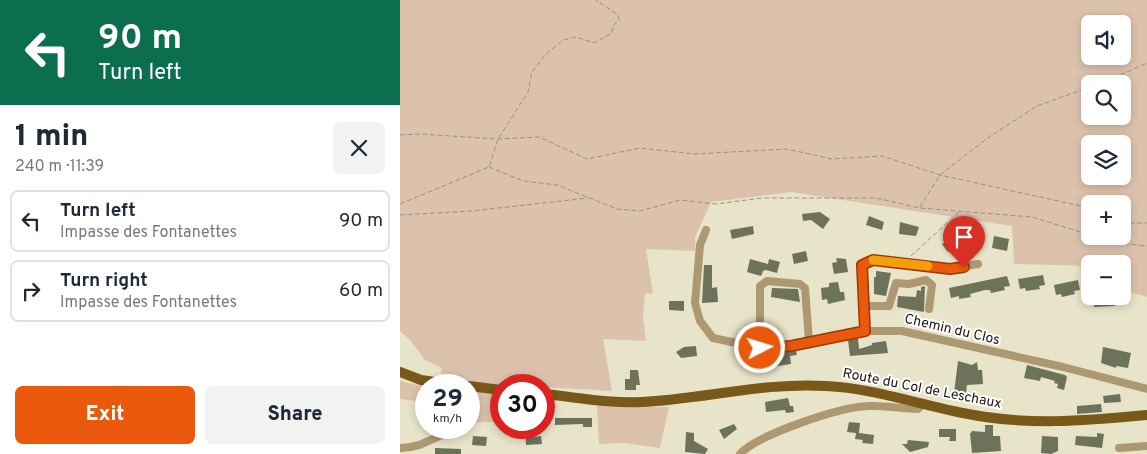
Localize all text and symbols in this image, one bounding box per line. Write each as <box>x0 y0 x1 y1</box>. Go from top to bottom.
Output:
map controls <box>1081 15 1131 305</box>
button: sound <box>1081 15 1131 65</box>
text: 90 m <box>98 17 182 61</box>
icon: left <box>15 20 80 85</box>
text: Turn left <box>98 60 181 87</box>
button: search <box>1081 75 1131 125</box>
text: 1 min <box>15 119 88 156</box>
button: close <box>333 122 385 174</box>
button: layers <box>1081 135 1131 185</box>
text: 240 m · 11:39 <box>15 157 104 177</box>
button: + <box>1081 195 1131 245</box>
text: Turn left <box>60 199 136 223</box>
icon: left <box>17 207 45 235</box>
text: 90 m <box>339 209 383 233</box>
pin <box>943 216 985 267</box>
text: Impasse des Fontanettes <box>60 223 237 243</box>
icon: arrive <box>950 223 978 251</box>
button: − <box>1081 255 1131 305</box>
text: Turn right <box>60 269 148 293</box>
icon: right <box>17 277 45 305</box>
text: 60 m <box>339 279 383 303</box>
text: Impasse des Fontanettes <box>60 293 237 313</box>
street label: Chemin du Clos <box>903 311 1001 349</box>
position arrow <box>733 321 785 373</box>
street label: Route du Col de Leschaux <box>841 365 1003 413</box>
speed limit sign: 30 <box>490 374 555 439</box>
text: 29 <box>432 384 463 416</box>
button: Exit <box>15 386 195 444</box>
button: Share <box>205 386 385 444</box>
text: km/h <box>433 411 462 427</box>

